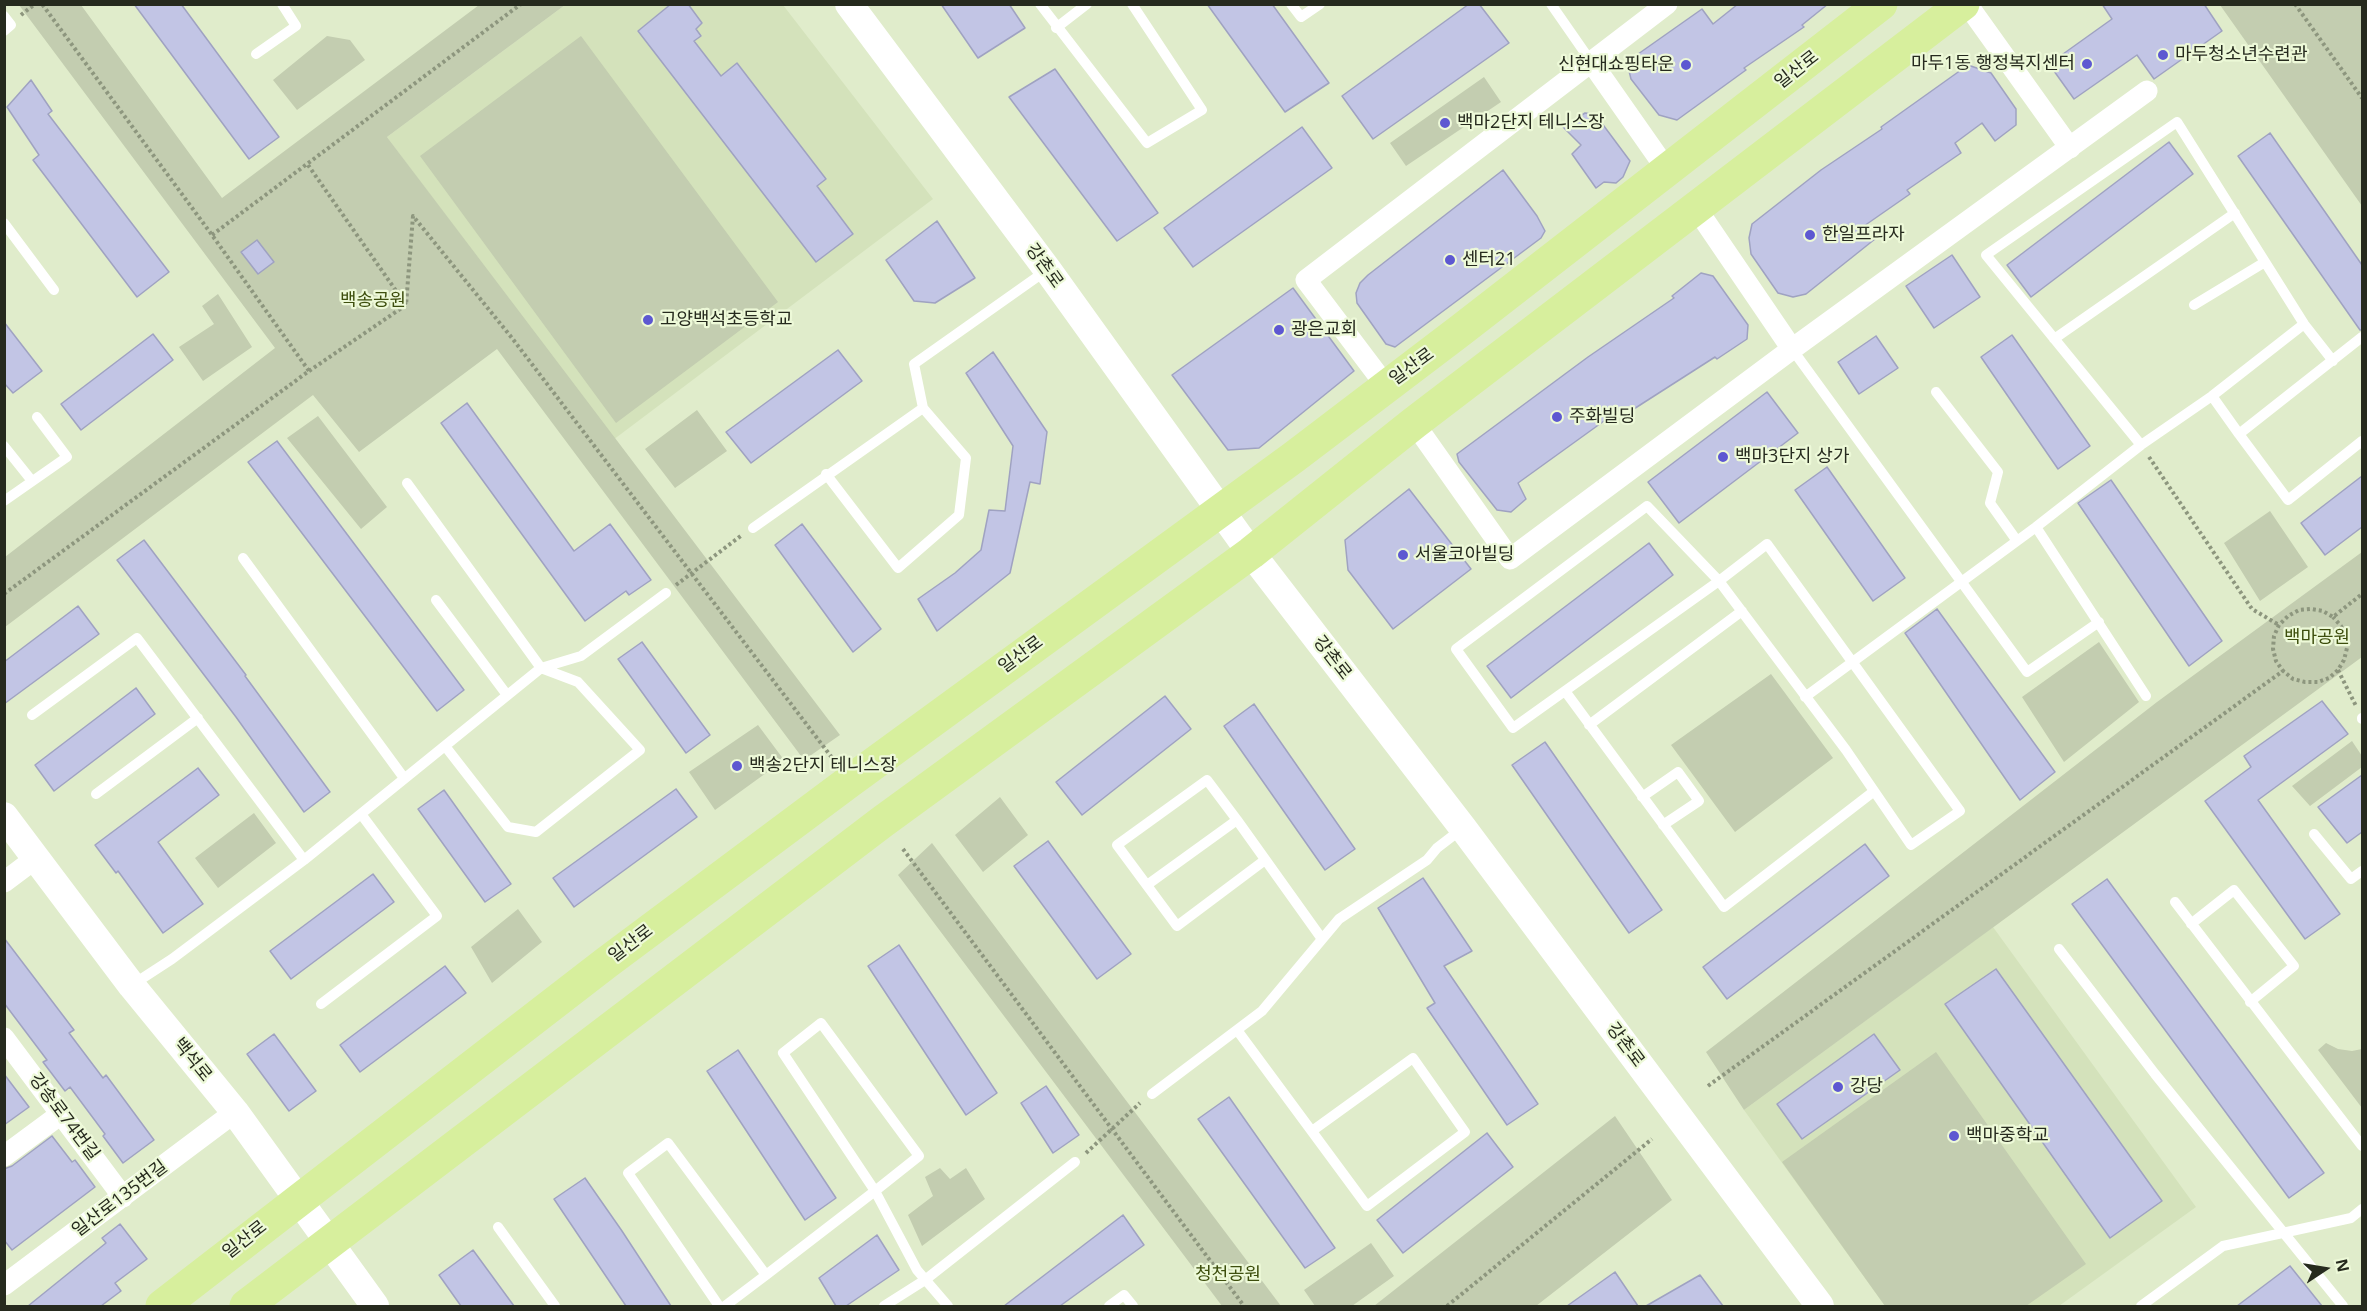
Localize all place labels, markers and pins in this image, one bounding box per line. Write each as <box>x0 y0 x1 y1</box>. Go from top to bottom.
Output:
place label: 마두청소년수련관 <box>2175 44 2307 66</box>
marker: 마두청소년수련관 <box>2156 48 2170 62</box>
place label: 마두1동 행정복지센터 <box>1911 53 2075 75</box>
place label: 신현대쇼핑타운 <box>1558 54 1674 76</box>
marker: 마두1동 행정복지센터 <box>2080 57 2094 71</box>
marker: 신현대쇼핑타운 <box>1679 58 1693 72</box>
place label: 백마2단지 테니스장 <box>1457 112 1604 134</box>
marker: 백마2단지 테니스장 <box>1438 116 1452 130</box>
place label: 한일프라자 <box>1822 224 1905 246</box>
marker: 한일프라자 <box>1803 228 1817 242</box>
place label: 센터21 <box>1462 249 1516 271</box>
marker: 센터21 <box>1443 253 1457 267</box>
place label: 고양백석초등학교 <box>660 309 792 331</box>
marker: 고양백석초등학교 <box>641 313 655 327</box>
place label: 광은교회 <box>1291 319 1357 341</box>
marker: 광은교회 <box>1272 323 1286 337</box>
place label: 주화빌딩 <box>1569 406 1635 428</box>
marker: 주화빌딩 <box>1550 410 1564 424</box>
place label: 백마3단지 상가 <box>1735 446 1849 468</box>
marker: 백마3단지 상가 <box>1716 450 1730 464</box>
place label: 서울코아빌딩 <box>1415 544 1514 566</box>
marker: 서울코아빌딩 <box>1396 548 1410 562</box>
place label: 백송2단지 테니스장 <box>749 755 896 777</box>
marker: 백송2단지 테니스장 <box>730 759 744 773</box>
place label: 강당 <box>1850 1076 1883 1098</box>
marker: 강당 <box>1831 1080 1845 1094</box>
place label: 백마중학교 <box>1966 1125 2049 1147</box>
marker: 백마중학교 <box>1947 1129 1961 1143</box>

